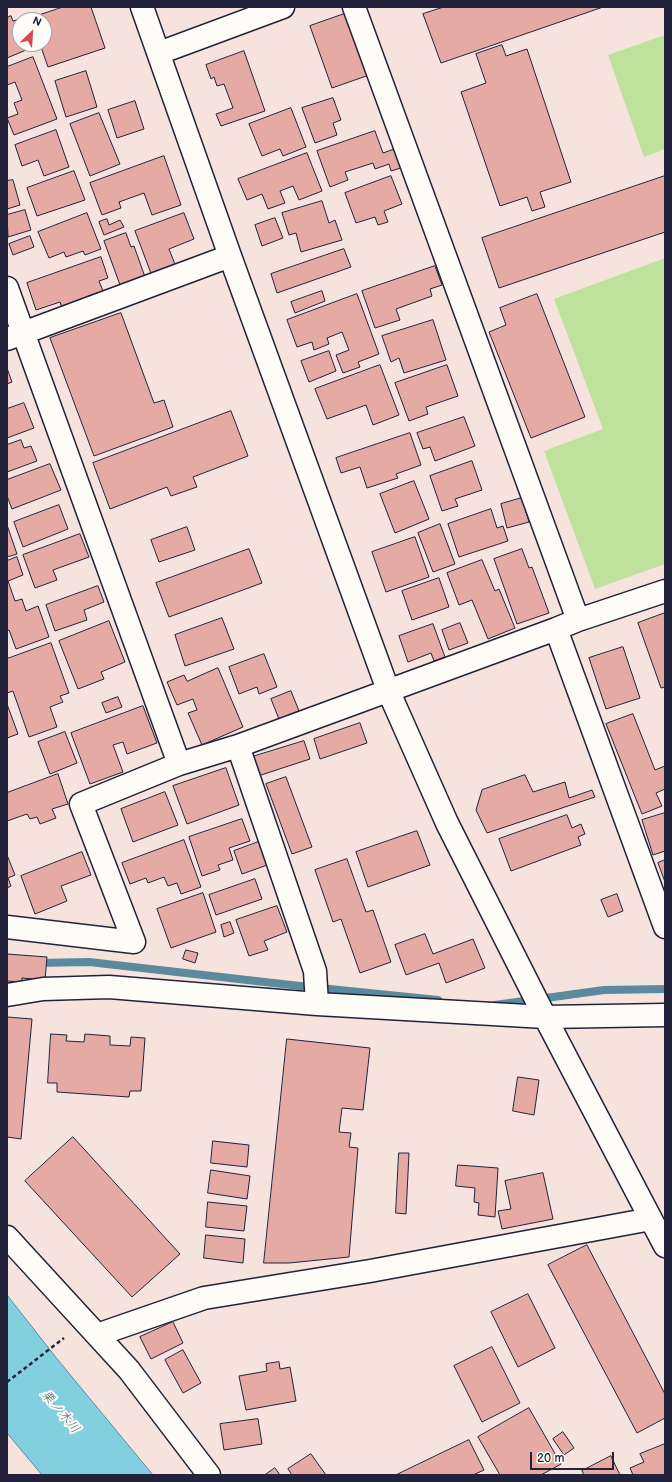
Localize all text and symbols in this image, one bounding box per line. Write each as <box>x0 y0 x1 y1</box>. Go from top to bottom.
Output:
north arrow <box>12 12 52 52</box>
text: N <box>30 14 43 29</box>
water label: 栗ノ木川 <box>37 1387 83 1437</box>
scale bar <box>532 1444 616 1470</box>
text: 20 m <box>537 1451 564 1466</box>

